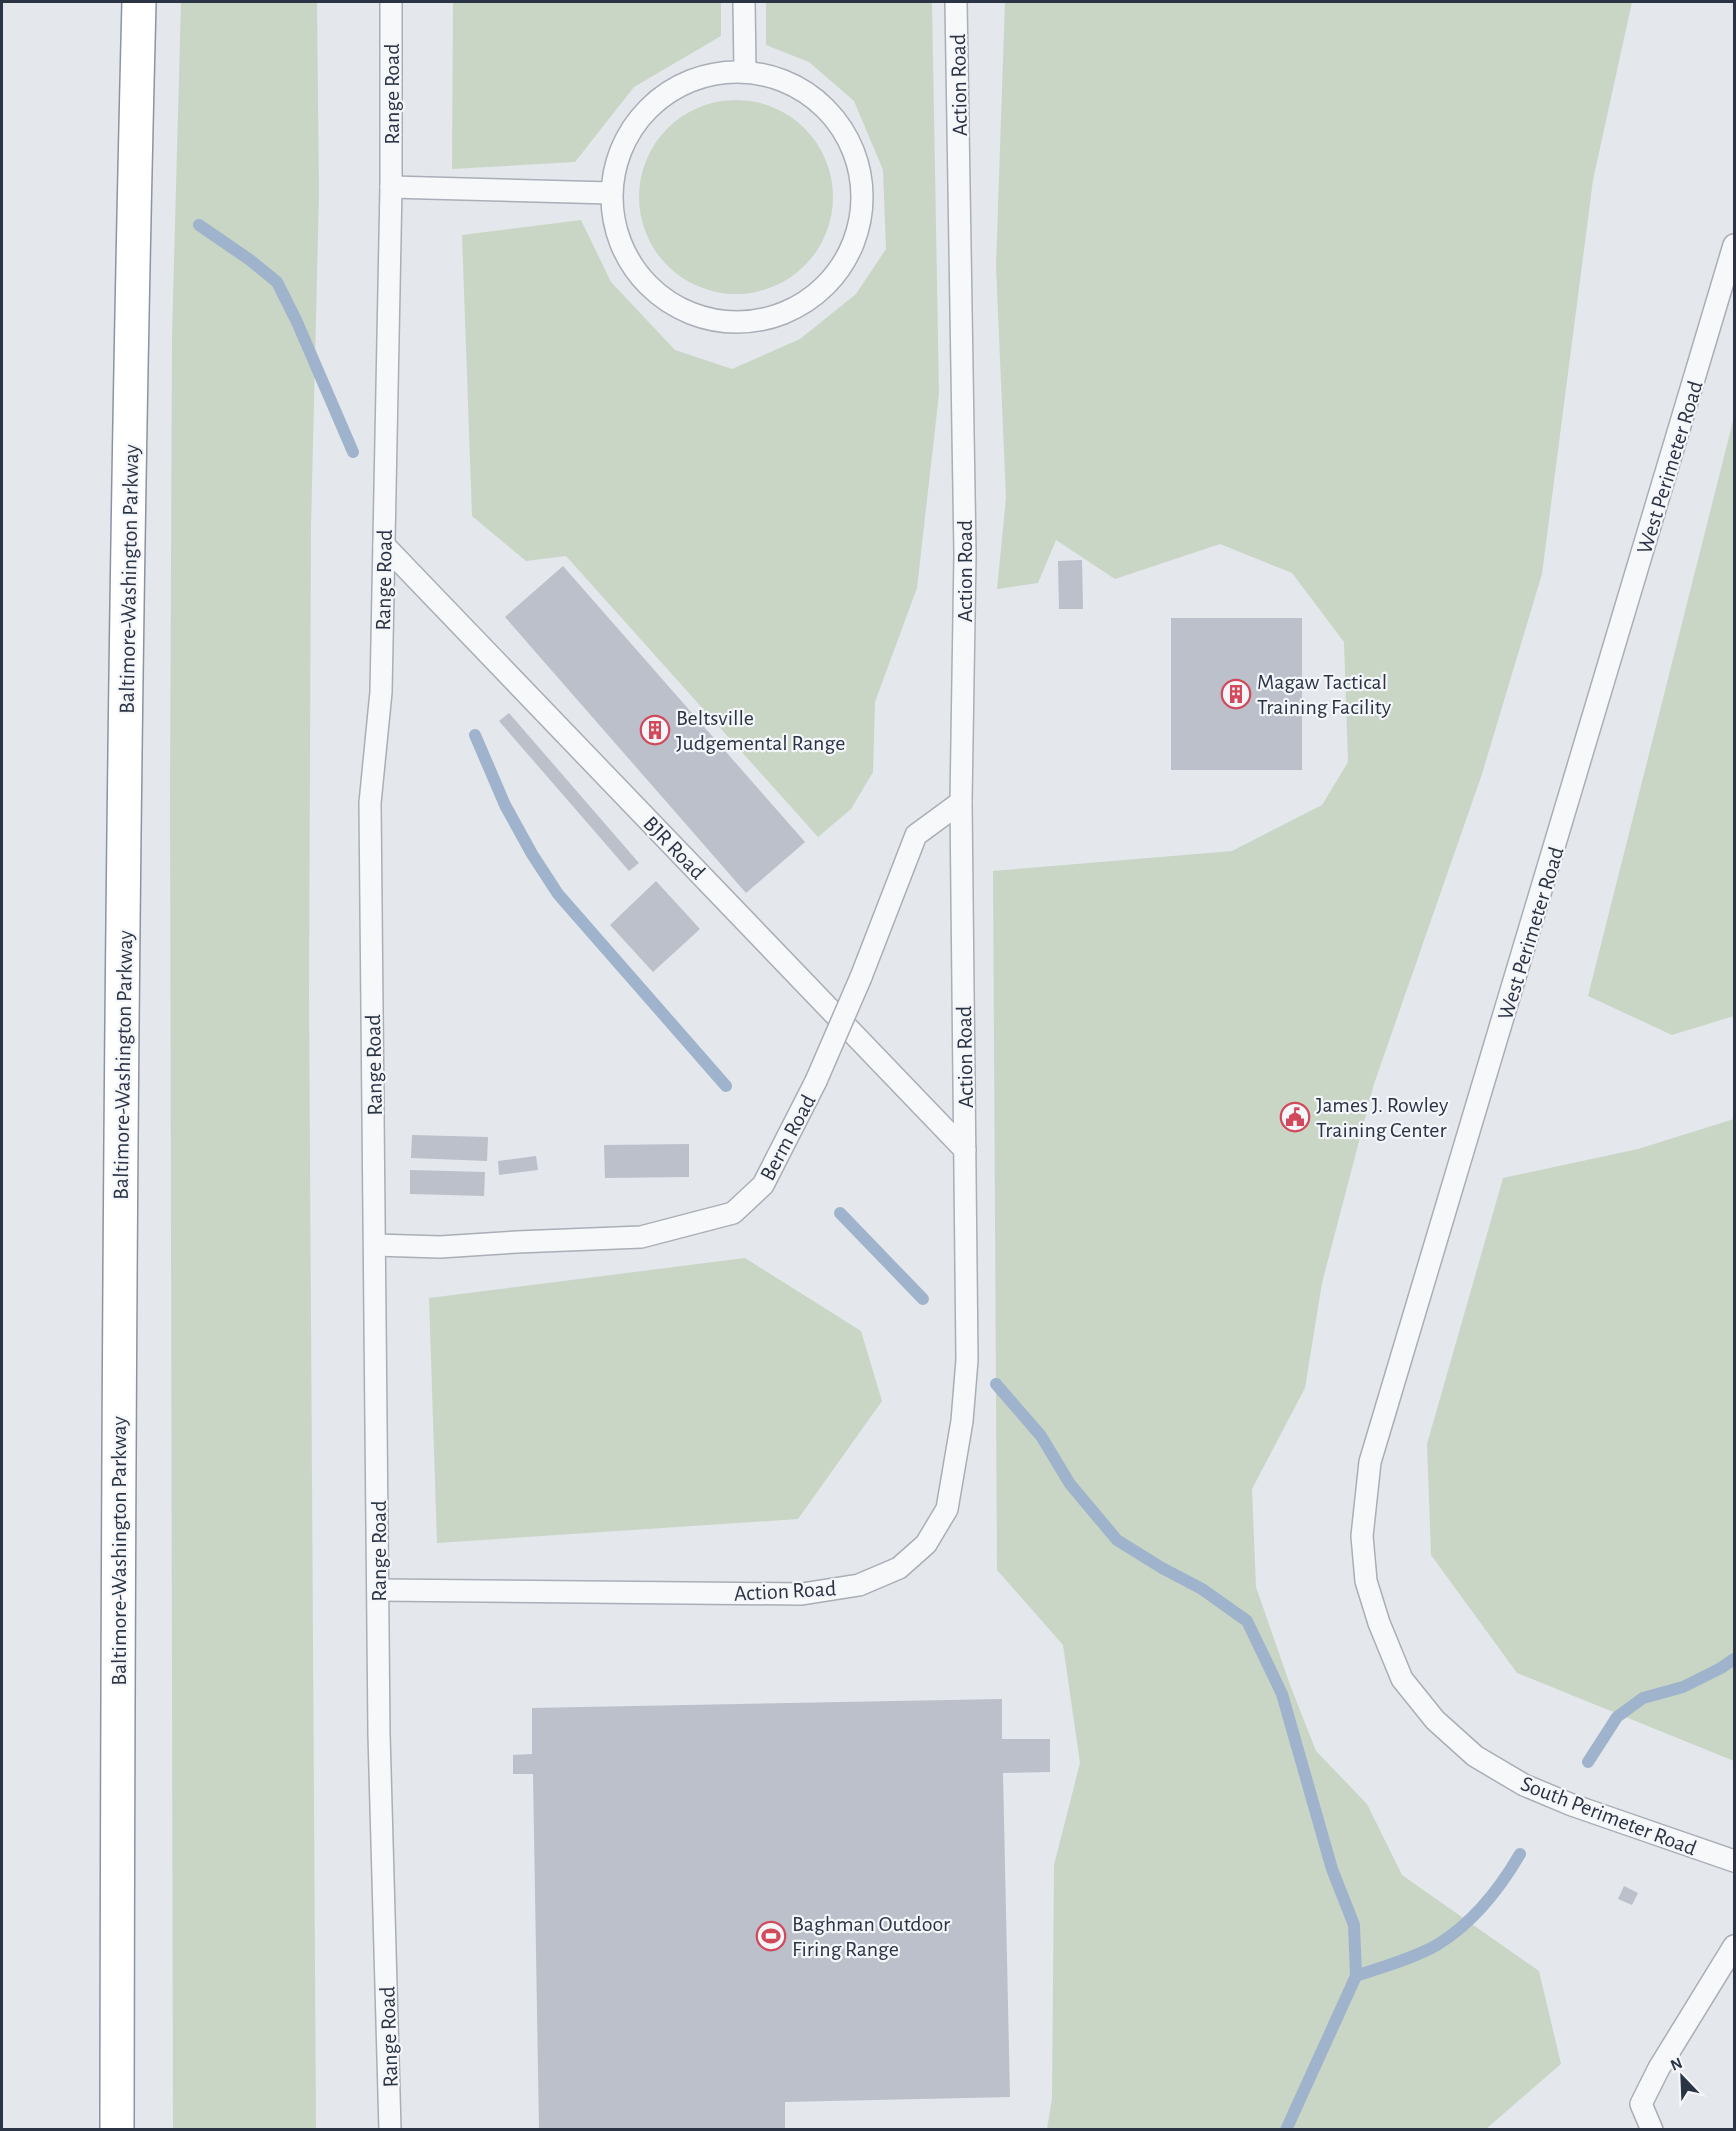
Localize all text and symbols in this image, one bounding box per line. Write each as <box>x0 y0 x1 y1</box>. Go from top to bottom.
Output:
street label: Action Road <box>947 34 971 136</box>
street label: Range Road <box>381 43 403 145</box>
street label: West Perimeter Road <box>1633 378 1707 556</box>
street label: Baltimore-Washington Parkway <box>116 443 142 714</box>
street label: Action Road <box>954 520 976 622</box>
street label: Range Road <box>372 529 396 631</box>
place label: Magaw Tactical Training Facility <box>1257 671 1392 718</box>
building icon: Magaw Tactical Training Facility <box>1220 678 1252 710</box>
place label: Beltsville Judgemental Range <box>676 707 845 754</box>
building icon: Beltsville Judgemental Range <box>639 714 671 746</box>
street label: BJR Road <box>639 812 709 883</box>
street label: West Perimeter Road <box>1494 844 1568 1022</box>
street label: Baltimore-Washington Parkway <box>110 929 136 1200</box>
street label: Action Road <box>953 1006 977 1108</box>
street label: Range Road <box>362 1014 386 1116</box>
street label: Berm Road <box>756 1091 820 1184</box>
place label: James J. Rowley Training Center <box>1316 1094 1449 1141</box>
public building icon: James J. Rowley Training Center <box>1279 1101 1311 1133</box>
street label: Baltimore-Washington Parkway <box>108 1416 130 1686</box>
street label: Range Road <box>368 1500 390 1602</box>
street label: Action Road <box>733 1577 837 1605</box>
street label: South Perimeter Road <box>1518 1772 1700 1860</box>
place label: Baghman Outdoor Firing Range <box>792 1913 950 1960</box>
sports icon: Baghman Outdoor Firing Range <box>755 1920 787 1952</box>
street label: Range Road <box>376 1986 402 2088</box>
north arrow <box>1652 2047 1712 2107</box>
text: N <box>1668 2055 1685 2074</box>

